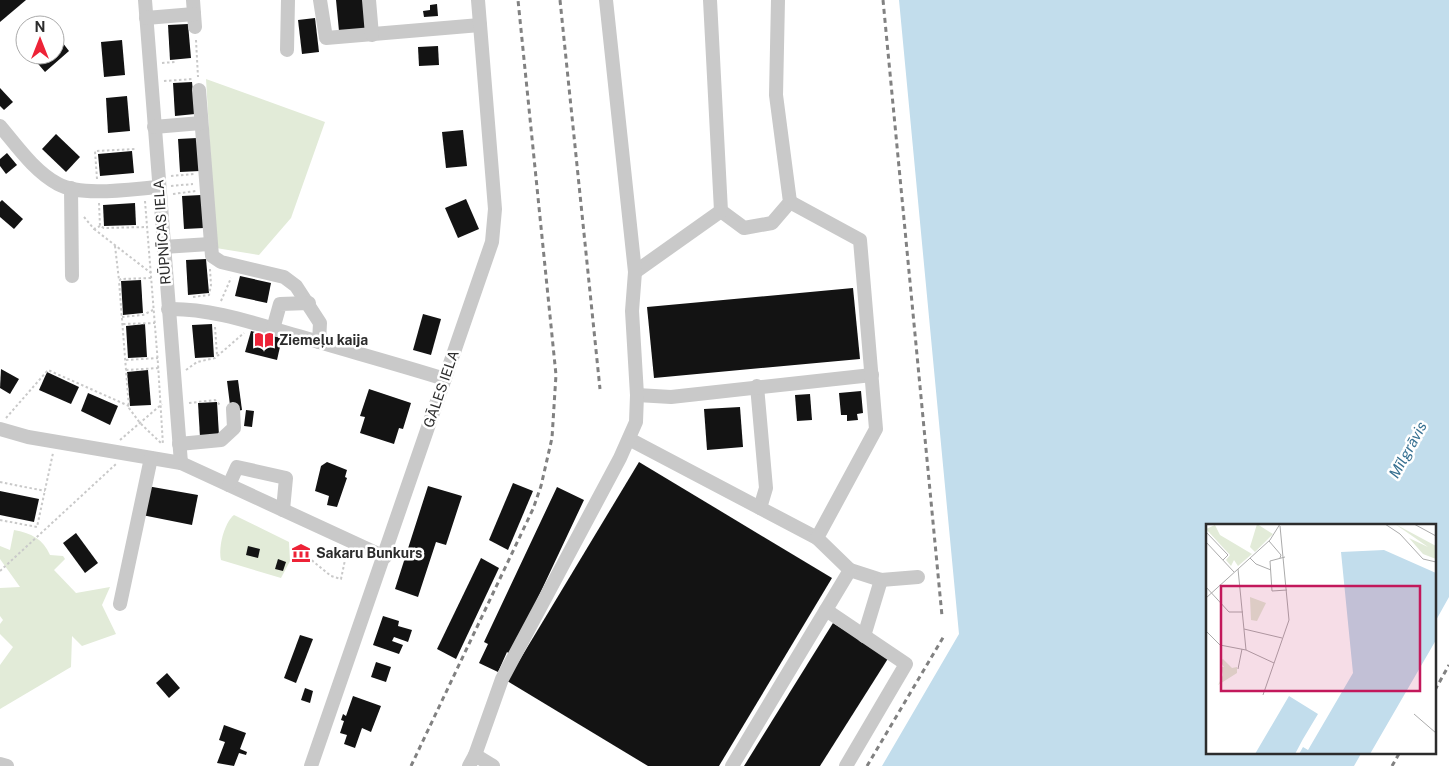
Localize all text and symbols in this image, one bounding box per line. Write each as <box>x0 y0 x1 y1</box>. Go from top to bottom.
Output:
north arrow <box>15 15 65 65</box>
text: N <box>35 19 45 35</box>
street label: RŪPNĪCAS IELA <box>149 179 174 285</box>
library icon: Ziemeļu kaija <box>253 329 275 351</box>
place label: Ziemeļu kaija <box>279 332 368 348</box>
street label: GĀLES IELA <box>419 348 462 430</box>
water label: Mīlgrāvis <box>1385 419 1430 481</box>
inset map <box>1206 524 1436 754</box>
museum icon: Sakaru Bunkurs <box>290 542 312 564</box>
place label: Sakaru Bunkurs <box>316 545 422 561</box>

